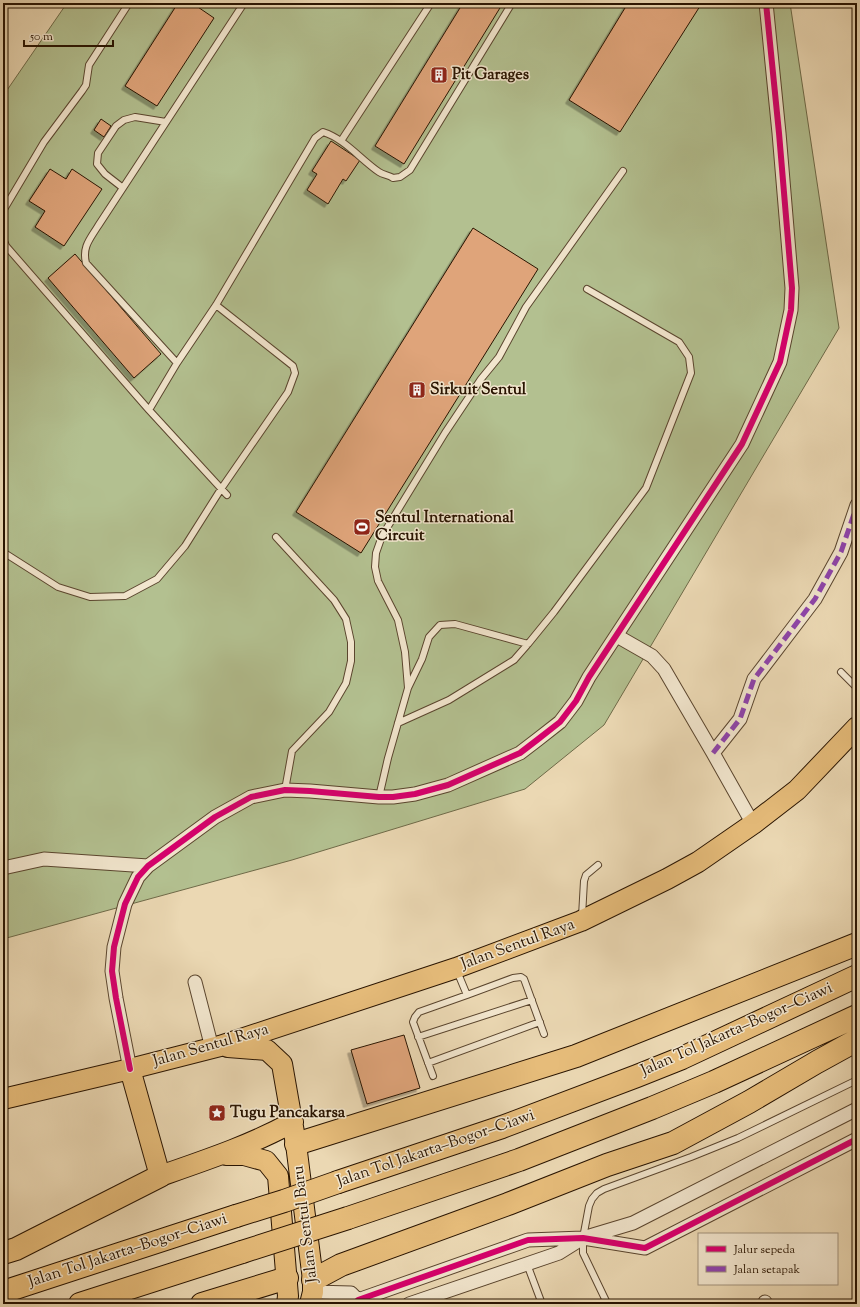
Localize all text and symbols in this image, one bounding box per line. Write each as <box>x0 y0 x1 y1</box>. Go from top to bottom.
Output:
scale bar <box>24 22 113 48</box>
text: 50 m <box>29 28 53 46</box>
place label: Pit Garages <box>452 64 529 87</box>
building icon: Pit Garages <box>429 65 449 85</box>
place label: Sirkuit Sentul <box>430 379 527 402</box>
building icon: Sirkuit Sentul <box>407 380 427 400</box>
place label: Sentul International Circuit <box>375 507 515 548</box>
sports icon: Sentul International Circuit <box>352 517 372 537</box>
street label: Jalan Sentul Raya <box>457 914 579 977</box>
street label: Jalan Tol Jakarta–Bogor–Ciawi <box>636 977 837 1083</box>
street label: Jalan Sentul Raya <box>149 1018 272 1074</box>
place label: Tugu Pancakarsa <box>230 1102 346 1125</box>
place icon: Tugu Pancakarsa <box>207 1103 227 1123</box>
street label: Jalan Tol Jakarta–Bogor–Ciawi <box>333 1104 538 1194</box>
street label: Jalan Sentul Baru <box>287 1164 325 1285</box>
street label: Jalan Tol Jakarta–Bogor–Ciawi <box>25 1208 231 1294</box>
legend <box>698 1233 838 1285</box>
text: Jalur sepeda <box>733 1241 795 1259</box>
text: Jalan setapak <box>733 1261 800 1279</box>

